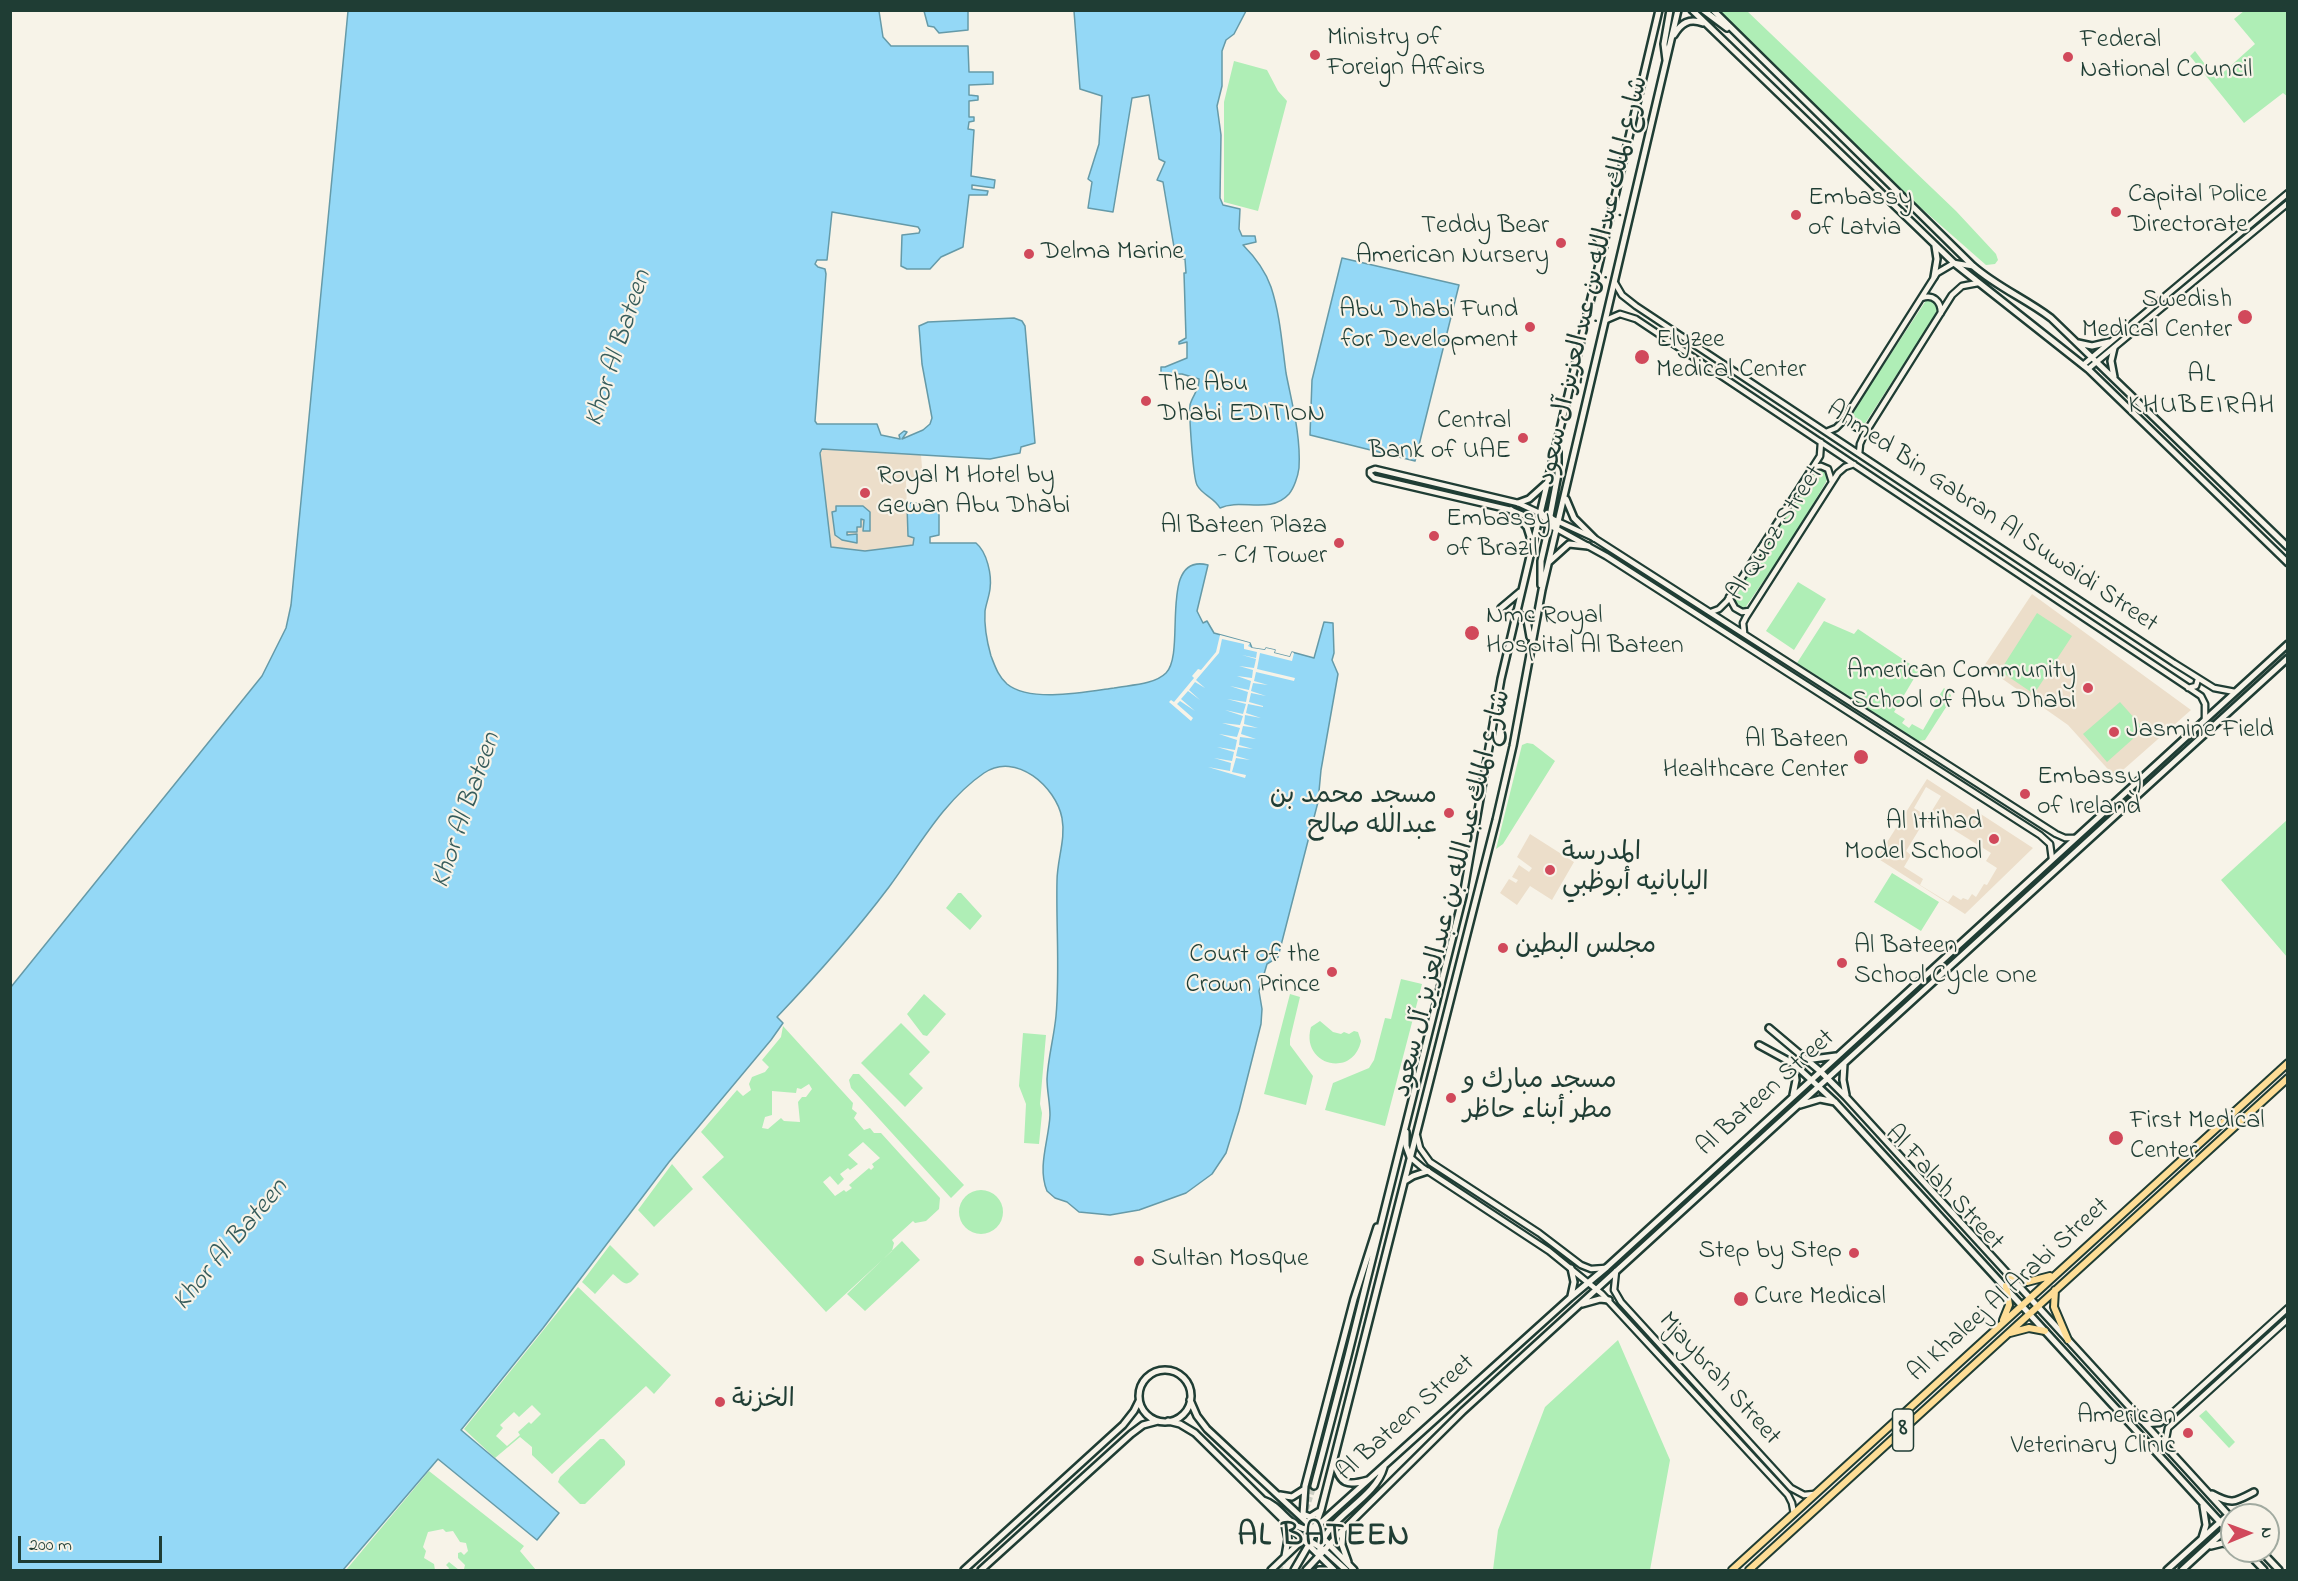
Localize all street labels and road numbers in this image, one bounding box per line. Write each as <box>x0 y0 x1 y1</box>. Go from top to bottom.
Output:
street label: شارع الملك عبدالله بن عبدالعزيز آل سعود <box>1533 73 1657 489</box>
street label: Ahmed Bin Gabran Al Suwaidi Street <box>1819 395 2163 641</box>
street label: Al Quoz Street <box>1722 461 1832 607</box>
street label: شارع الملك عبدالله بن عبدالعزيز آل سعود <box>1388 687 1520 1101</box>
street label: Al Bateen Street <box>1691 1024 1843 1164</box>
street label: Al Falah Street <box>1877 1120 2009 1258</box>
street label: Al Khaleej Al Arabi Street <box>1903 1192 2117 1390</box>
street label: Mjaybrah Street <box>1650 1307 1786 1453</box>
street label: Al Bateen Street <box>1331 1349 1483 1489</box>
road number: 8 <box>1892 1409 1914 1451</box>

